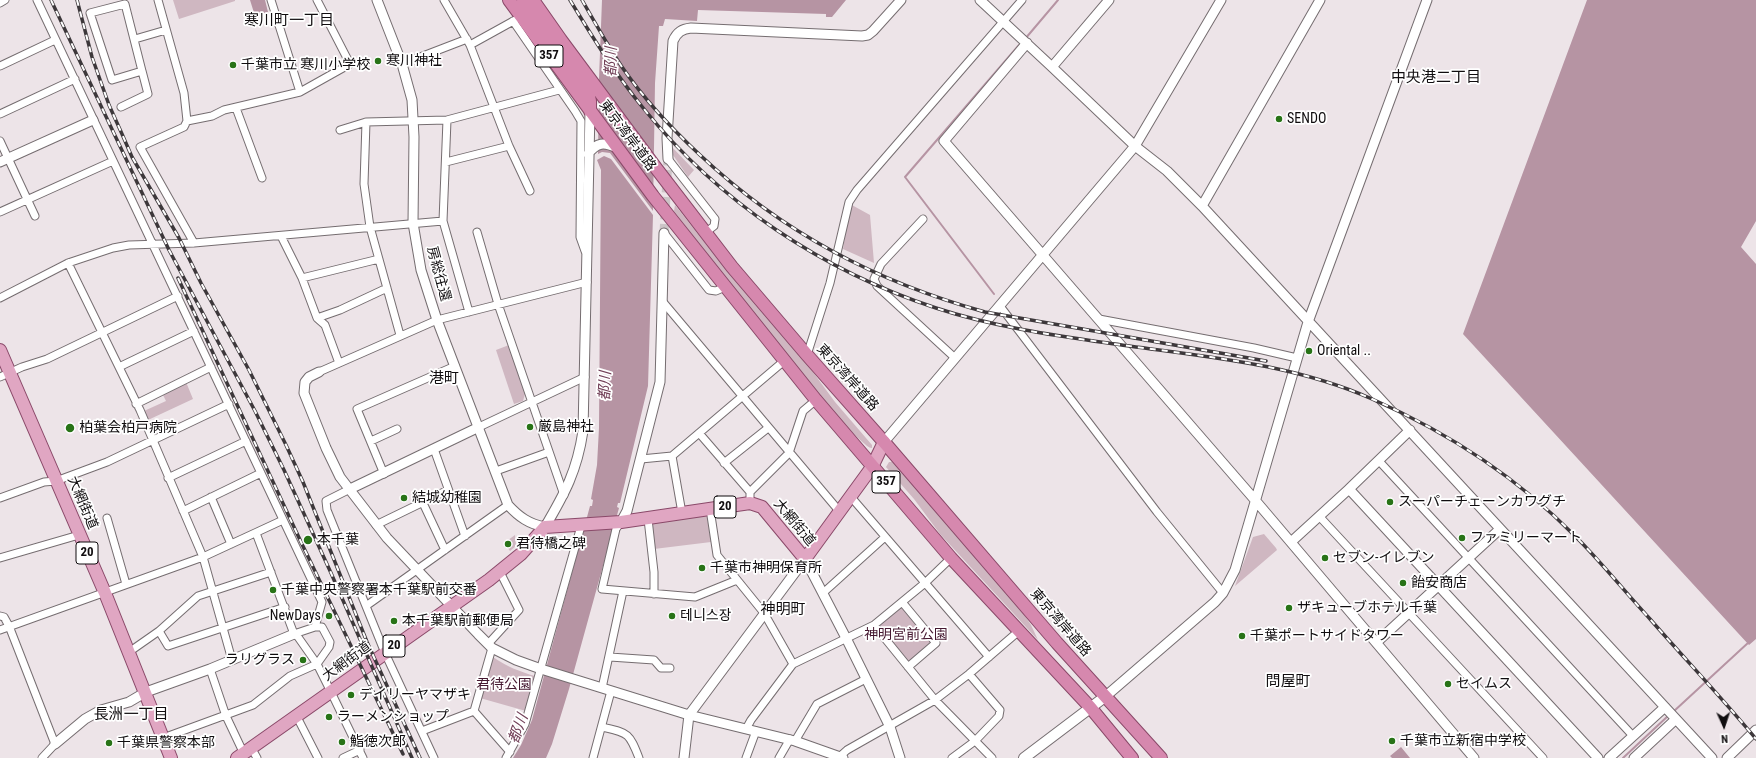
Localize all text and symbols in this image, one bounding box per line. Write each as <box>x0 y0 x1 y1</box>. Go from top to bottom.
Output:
district label: 寒川町一丁目 <box>244 12 334 30</box>
road number: 357 <box>535 45 563 67</box>
water label: 都川 <box>603 47 621 77</box>
place label: 寒川神社 <box>386 53 442 69</box>
marker: 寒川神社 <box>373 56 383 66</box>
place label: 千葉市立 寒川小学校 <box>241 57 370 73</box>
marker: 千葉市立 寒川小学校 <box>228 60 238 70</box>
district label: 中央港二丁目 <box>1391 69 1481 87</box>
street label: 東京湾岸道路 <box>595 97 659 175</box>
place label: SENDO <box>1287 111 1326 127</box>
marker: SENDO <box>1274 114 1284 124</box>
street label: 房総往還 <box>423 245 453 303</box>
street label: 東京湾岸道路 <box>813 341 881 415</box>
place label: Oriental .. <box>1317 343 1371 359</box>
marker: Oriental .. <box>1304 346 1314 356</box>
district label: 港町 <box>429 370 459 388</box>
water label: 都川 <box>596 371 616 401</box>
place label: 厳島神社 <box>538 419 594 435</box>
place label: 柏葉会柏戸病院 <box>79 420 177 436</box>
marker: 柏葉会柏戸病院 <box>64 422 76 434</box>
marker: 厳島神社 <box>525 422 535 432</box>
road number: 357 <box>872 471 900 493</box>
street label: 大網街道 <box>63 474 101 532</box>
place label: 結城幼稚園 <box>412 490 482 506</box>
marker: 結城幼稚園 <box>399 493 409 503</box>
place label: スーパーチェーンカワグチ <box>1398 494 1566 510</box>
road number: 20 <box>714 496 736 518</box>
street label: 大網街道 <box>770 496 818 550</box>
marker: スーパーチェーンカワグチ <box>1385 497 1395 507</box>
place label: ファミリーマート <box>1470 530 1582 546</box>
place label: 本千葉 <box>317 532 359 548</box>
marker: ファミリーマート <box>1457 533 1467 543</box>
marker: 本千葉 <box>302 534 314 546</box>
place label: 君待橋之碑 <box>516 536 586 552</box>
marker: 君待橋之碑 <box>503 539 513 549</box>
road number: 20 <box>76 542 98 564</box>
place label: セブン-イレブン <box>1333 550 1434 566</box>
marker: セブン-イレブン <box>1320 553 1330 563</box>
place label: 千葉市神明保育所 <box>710 560 822 576</box>
marker: 千葉市神明保育所 <box>697 563 707 573</box>
place label: 飴安商店 <box>1411 575 1467 591</box>
marker: 飴安商店 <box>1398 578 1408 588</box>
place label: 千葉中央警察署本千葉駅前交番 <box>281 582 477 598</box>
marker: 千葉中央警察署本千葉駅前交番 <box>268 585 278 595</box>
street label: 東京湾岸道路 <box>1026 586 1094 660</box>
place label: ザキューブホテル千葉 <box>1297 600 1437 616</box>
district label: 神明町 <box>761 601 805 619</box>
marker: ザキューブホテル千葉 <box>1284 603 1294 613</box>
place label: NewDays <box>270 608 321 624</box>
place label: 테니스장 <box>680 608 732 624</box>
marker: NewDays <box>324 611 334 621</box>
marker: 테니스장 <box>667 611 677 621</box>
place label: 本千葉駅前郵便局 <box>402 613 514 629</box>
marker: 本千葉駅前郵便局 <box>389 616 399 626</box>
park label: 神明宮前公園 <box>864 627 948 643</box>
place label: 千葉ポートサイドタワー <box>1250 628 1404 644</box>
marker: 千葉ポートサイドタワー <box>1237 631 1247 641</box>
road number: 20 <box>383 635 405 657</box>
street label: 大網街道 <box>319 639 375 685</box>
place label: ラリグラス <box>225 652 295 668</box>
marker: ラリグラス <box>298 655 308 665</box>
district label: 問屋町 <box>1266 673 1310 691</box>
place label: セイムス <box>1456 676 1512 692</box>
park label: 君待公園 <box>476 677 532 693</box>
marker: セイムス <box>1443 679 1453 689</box>
place label: デイリーヤマザキ <box>359 687 471 703</box>
marker: デイリーヤマザキ <box>346 690 356 700</box>
district label: 長洲一丁目 <box>94 706 168 724</box>
north arrow <box>1704 706 1744 746</box>
place label: ラーメンショップ <box>337 709 449 725</box>
marker: ラーメンショップ <box>324 712 334 722</box>
water label: 都川 <box>505 712 533 746</box>
text: N <box>1721 732 1728 745</box>
place label: 千葉市立新宿中学校 <box>1400 733 1526 749</box>
place label: 鮨徳次郎 <box>350 734 406 750</box>
place label: 千葉県警察本部 <box>117 735 215 751</box>
marker: 千葉市立新宿中学校 <box>1387 736 1397 746</box>
marker: 鮨徳次郎 <box>337 737 347 747</box>
marker: 千葉県警察本部 <box>104 738 114 748</box>

